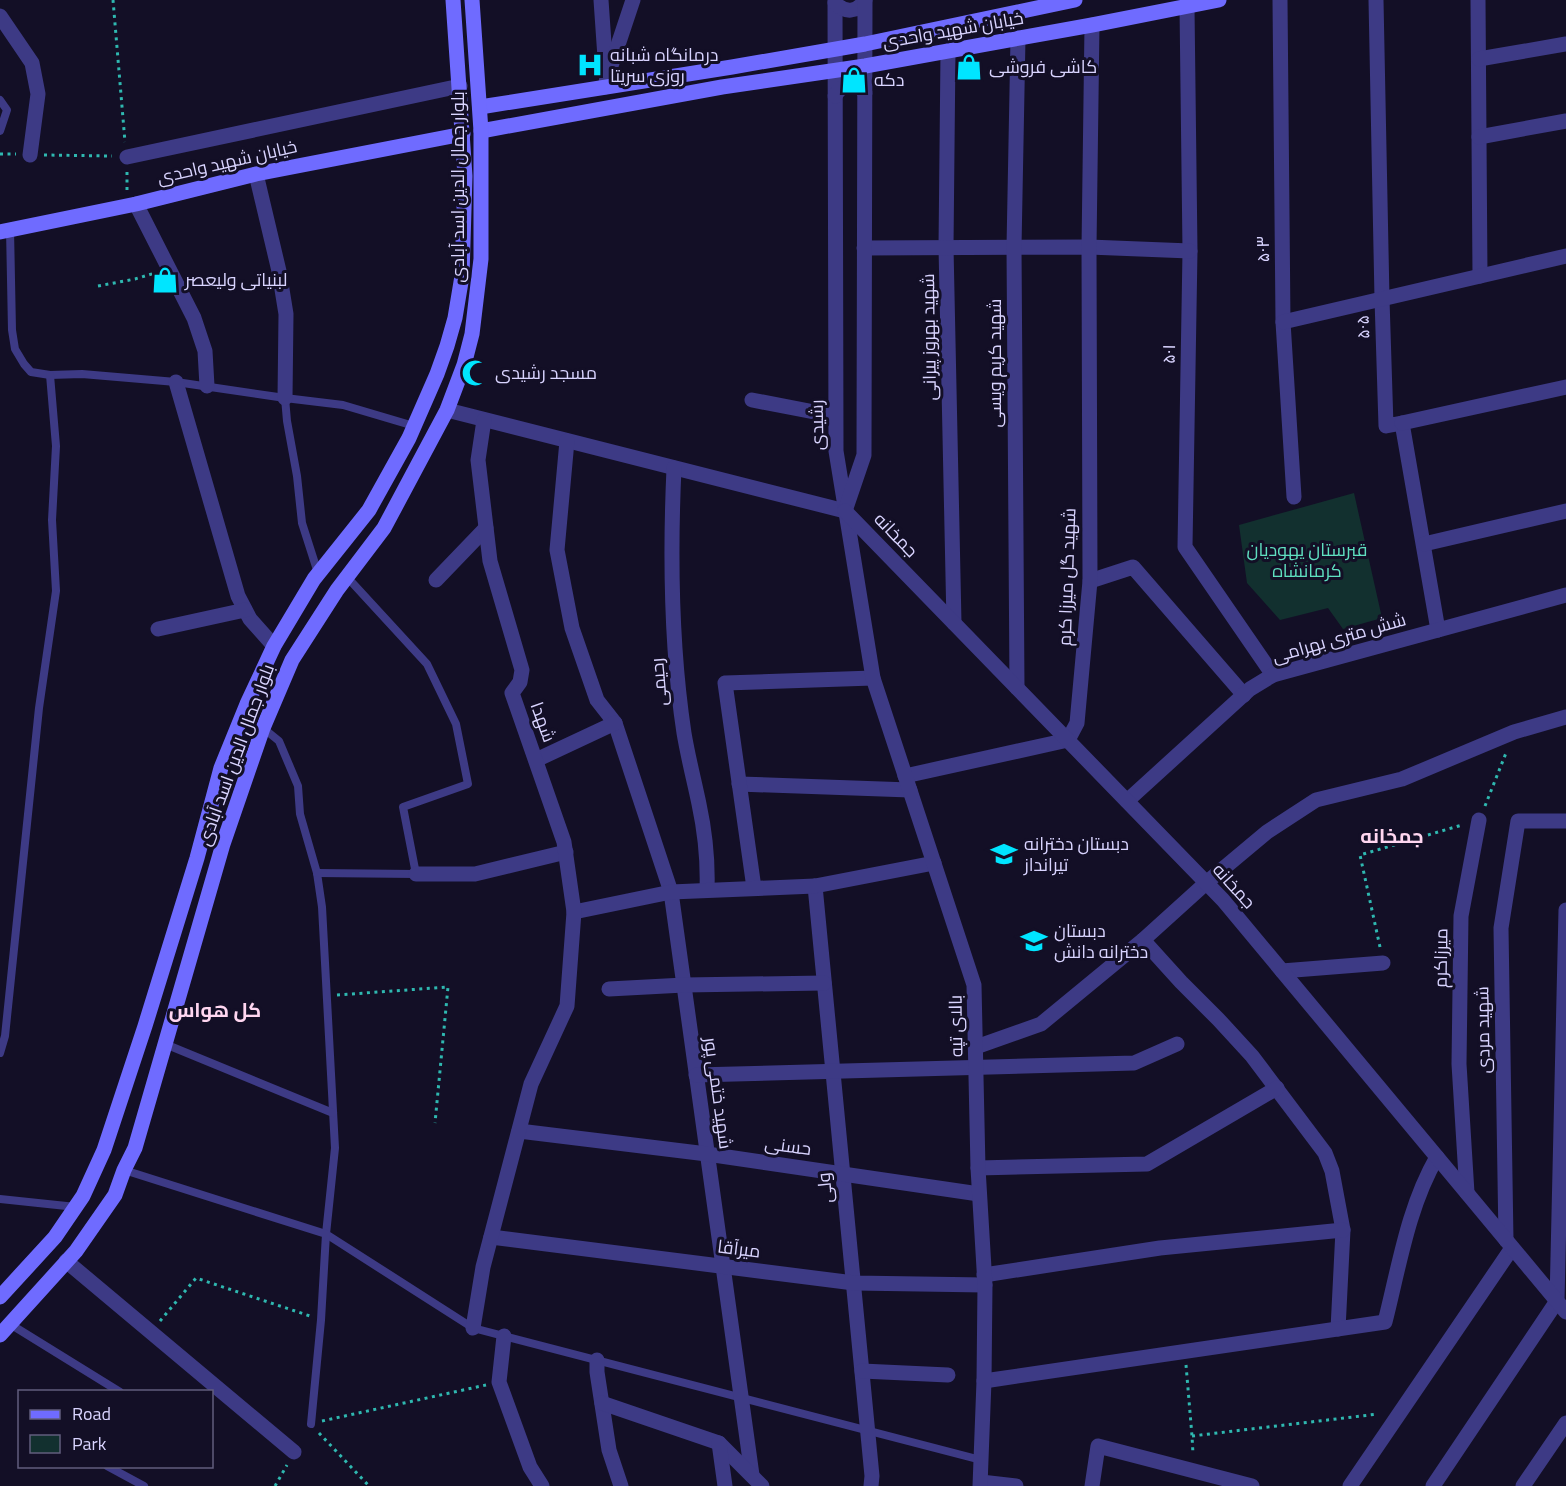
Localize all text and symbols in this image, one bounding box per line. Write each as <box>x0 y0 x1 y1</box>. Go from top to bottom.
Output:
street label: خیابان شهید واحدی <box>880 4 1026 55</box>
place label: درمانگاه شبانه روزی سریتا <box>610 41 718 89</box>
hospital icon: درمانگاه شبانه روزی سریتا <box>575 50 605 80</box>
shop icon: کاشی فروشی <box>954 52 984 82</box>
place label: کاشی فروشی <box>989 53 1097 80</box>
shop icon: دکه <box>839 65 869 95</box>
place label: دکه <box>874 66 904 93</box>
street label: بلوار جمال الدین اسد آبادی <box>444 91 471 283</box>
street label: خیابان شهید واحدی <box>154 132 299 191</box>
street label: ۵۰۳ <box>1249 236 1276 262</box>
shop icon: لبنیاتی ولیعصر <box>150 265 180 295</box>
place label: لبنیاتی ولیعصر <box>184 266 287 293</box>
street label: شهید بهروز پیرانی <box>914 273 943 401</box>
street label: شهید کریم ویسی <box>981 299 1008 427</box>
street label: ۵۰۵ <box>1349 314 1376 340</box>
street label: ۵۰۱ <box>1155 344 1182 364</box>
mosque icon: مسجد رشیدی <box>460 358 490 388</box>
place label: مسجد رشیدی <box>495 359 597 386</box>
street label: رشیدی <box>803 399 830 451</box>
street label: جمخانه <box>868 506 925 563</box>
street label: شهید گل میرزا کرم <box>1051 508 1082 646</box>
park label: قبرستان یهودیان کرمانشاه <box>1247 536 1367 584</box>
street label: شش متری بهرامی <box>1269 606 1409 670</box>
street label: رحیمی <box>643 657 674 707</box>
street label: بلوار جمال الدین اسد آبادی <box>190 660 281 849</box>
street label: شهدا <box>524 698 563 746</box>
district label: جمخانه <box>1360 820 1424 851</box>
place label: دبستان دخترانه تیرانداز <box>1023 830 1129 878</box>
school or university icon: دبستان دخترانه تیرانداز <box>989 839 1019 869</box>
street label: جمخانه <box>1206 857 1262 915</box>
place label: دبستان دخترانه دانش <box>1054 917 1148 965</box>
school or university icon: دبستان دخترانه دانش <box>1019 926 1049 956</box>
street label: میرزاکرم <box>1426 928 1455 988</box>
street label: شهید مردی <box>1468 986 1497 1074</box>
district label: کل هواس <box>169 994 261 1025</box>
street label: بالای تپه <box>941 995 970 1057</box>
street label: شهید ختمی پور <box>697 1034 740 1151</box>
street label: حسنی <box>763 1129 813 1162</box>
street label: ولی <box>809 1171 840 1205</box>
street label: میرآقا <box>716 1232 762 1265</box>
legend <box>18 1390 213 1468</box>
text: Road <box>72 1400 111 1427</box>
text: Park <box>72 1430 107 1457</box>

